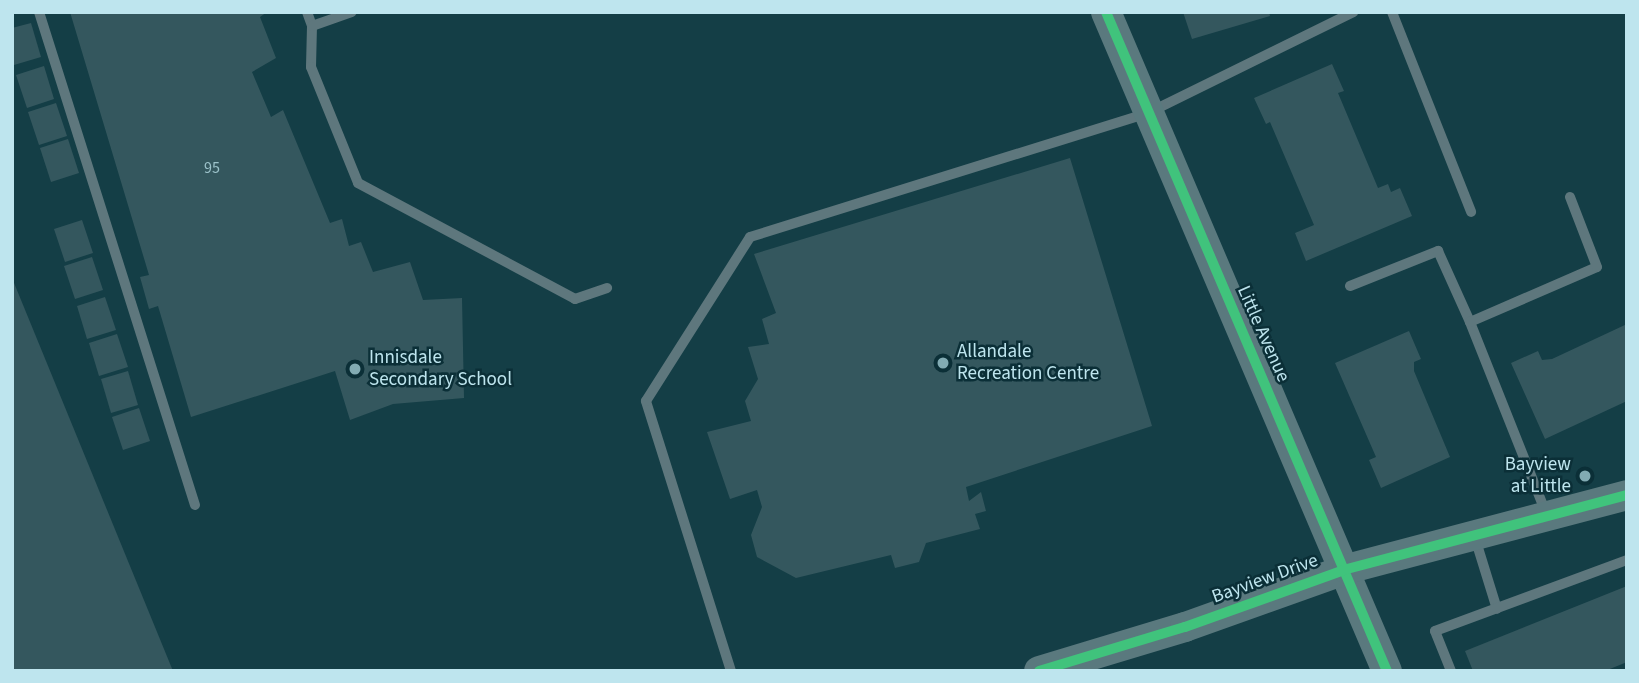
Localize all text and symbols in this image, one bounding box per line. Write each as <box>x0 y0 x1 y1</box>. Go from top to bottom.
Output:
house number: 95 <box>204 158 220 178</box>
street label: Little Avenue <box>1232 282 1294 386</box>
place label: Allandale Recreation Centre <box>957 341 1099 385</box>
place label: Innisdale Secondary School <box>369 347 512 391</box>
marker: Allandale Recreation Centre <box>935 355 951 371</box>
marker: Innisdale Secondary School <box>347 361 363 377</box>
place label: Bayview at Little <box>1505 454 1571 498</box>
marker: Bayview at Little <box>1577 468 1593 484</box>
street label: Bayview Drive <box>1209 549 1321 609</box>

